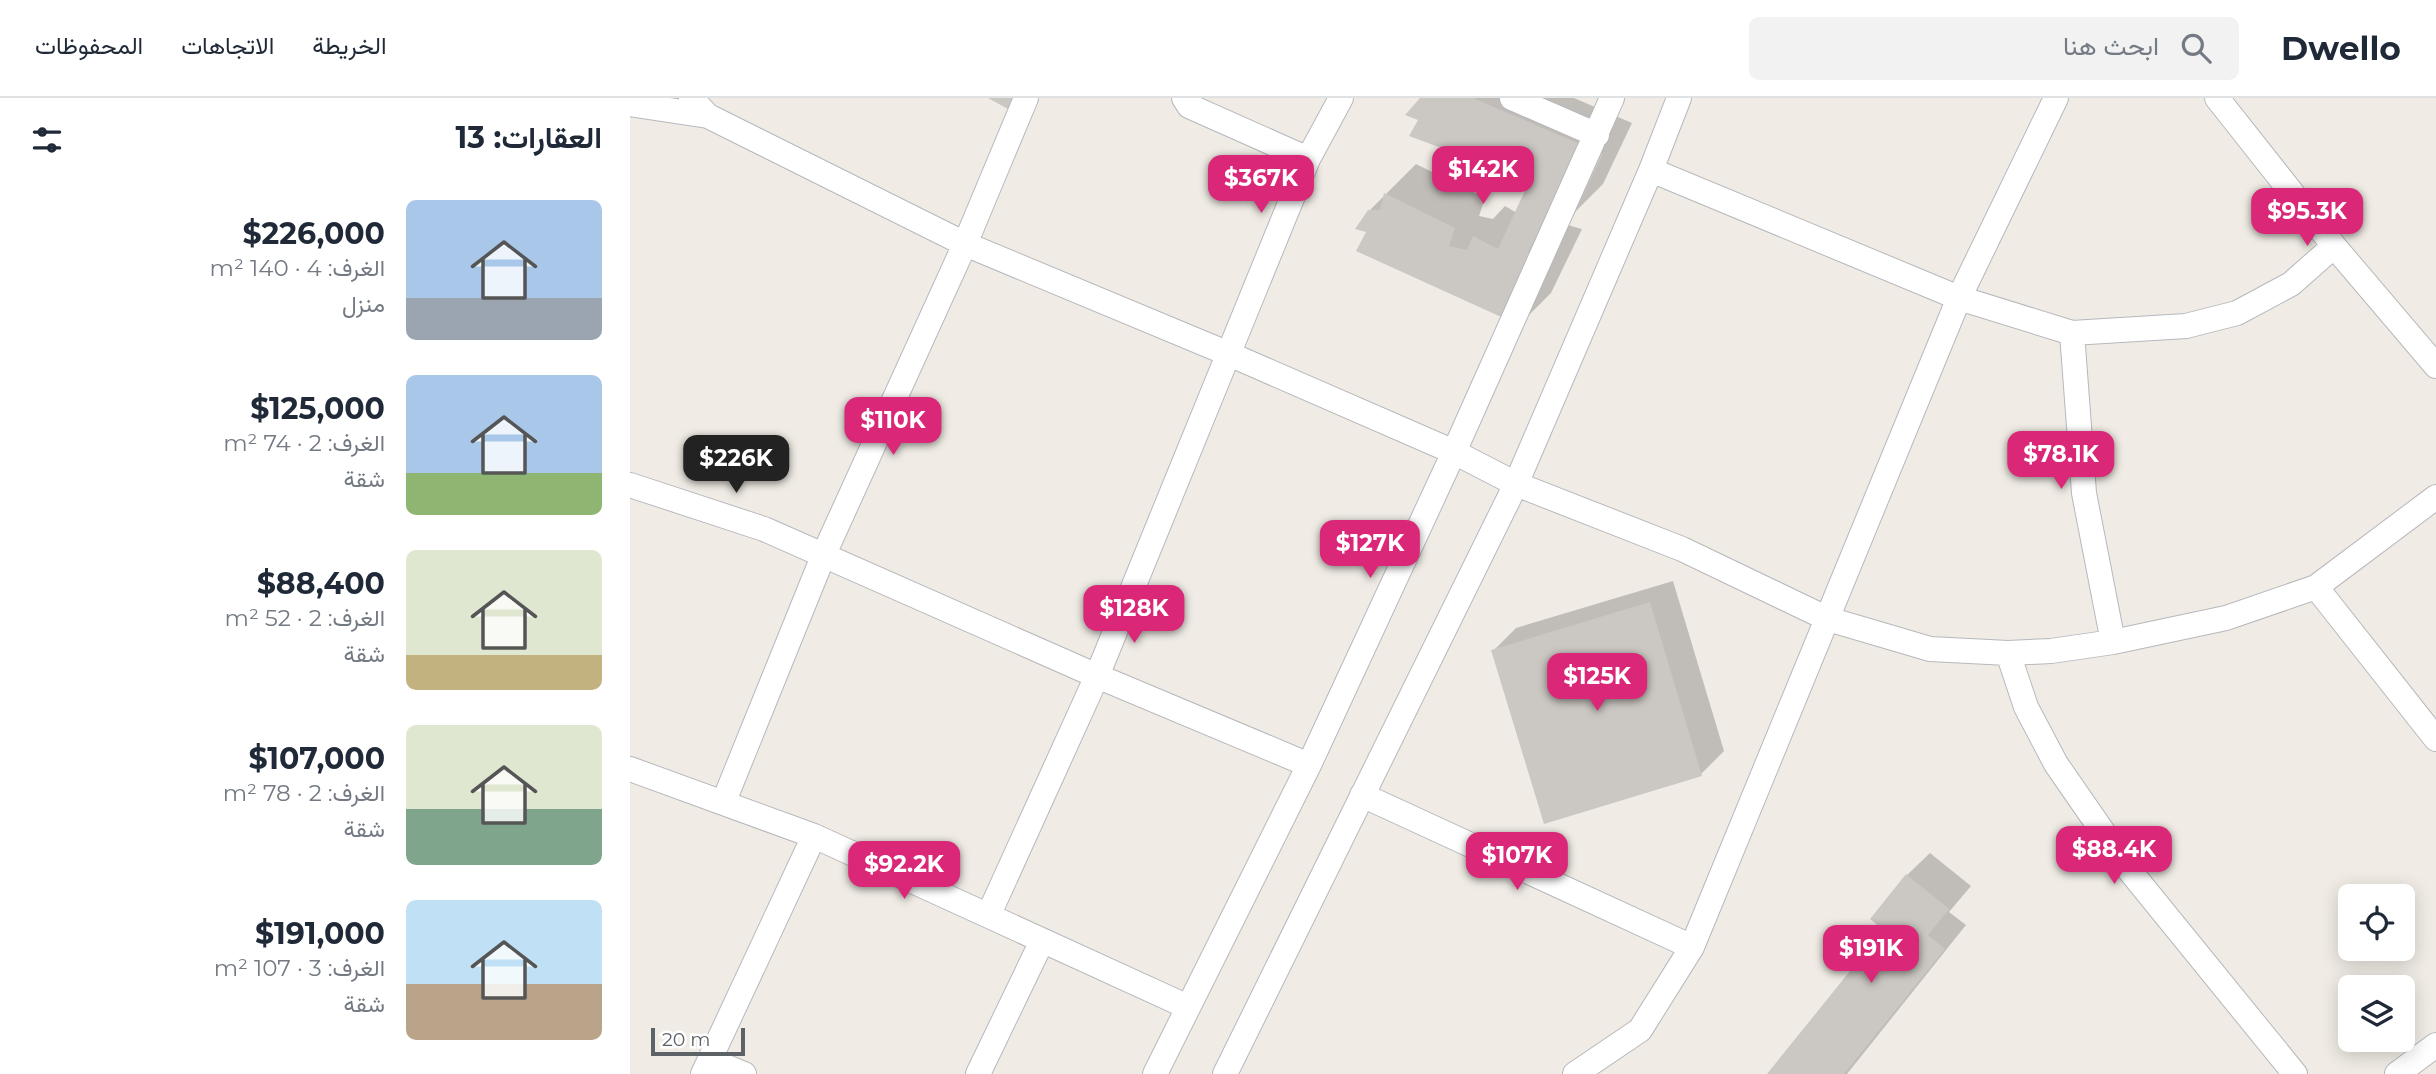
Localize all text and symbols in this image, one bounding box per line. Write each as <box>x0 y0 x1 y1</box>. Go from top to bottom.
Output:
search box <box>1749 17 2239 80</box>
text: Dwello <box>2281 28 2401 68</box>
icon: search <box>2177 29 2215 67</box>
text: ابحث هنا <box>2063 30 2159 62</box>
text: المحفوظات <box>35 31 143 60</box>
text: الاتجاهات <box>181 31 274 60</box>
text: الخريطة <box>312 31 387 60</box>
text: العقارات: 13 <box>456 119 602 156</box>
icon: filters <box>28 121 66 159</box>
pin: $142K <box>1434 146 1532 206</box>
text: $142K <box>1448 155 1518 183</box>
pin: $367K <box>1212 156 1310 215</box>
text: $367K <box>1224 164 1298 192</box>
pin: $95.3K <box>2250 188 2364 248</box>
text: $95.3K <box>2267 197 2347 225</box>
text: $226,000 <box>242 215 385 252</box>
icon: home <box>462 228 546 312</box>
text: الغرف: 4 · 140 m² <box>210 254 385 282</box>
text: منزل <box>342 290 385 318</box>
text: $125,000 <box>250 390 385 427</box>
pin: $110K <box>844 398 942 457</box>
icon: home <box>462 403 546 487</box>
text: $110K <box>860 406 926 434</box>
text: الغرف: 2 · 74 m² <box>223 429 385 457</box>
pin: $78.1K <box>2004 432 2118 491</box>
pin: $226K <box>687 436 785 495</box>
text: $78.1K <box>2023 440 2099 468</box>
text: $226K <box>699 444 773 472</box>
text: شقة <box>343 465 385 493</box>
pin: $127K <box>1321 520 1419 580</box>
text: $127K <box>1336 529 1404 557</box>
text: $88,400 <box>257 565 385 602</box>
icon: home <box>462 578 546 662</box>
pin: $128K <box>1085 586 1183 645</box>
text: $128K <box>1099 594 1169 622</box>
text: الغرف: 2 · 52 m² <box>224 604 385 632</box>
text: شقة <box>343 640 385 668</box>
pin: $125K <box>1548 654 1646 713</box>
text: $125K <box>1563 662 1631 690</box>
text: $107,000 <box>248 740 385 777</box>
icon: home <box>462 753 546 837</box>
text: الغرف: 2 · 78 m² <box>223 779 385 807</box>
text: شقة <box>343 815 385 843</box>
pin: $88.4K <box>2057 826 2171 886</box>
pin: $107K <box>1468 832 1566 892</box>
text: $88.4K <box>2072 835 2156 863</box>
text: $107K <box>1482 841 1552 869</box>
pin: $92.2K <box>847 842 961 901</box>
text: $92.2K <box>864 850 944 878</box>
map controls <box>2338 884 2415 1052</box>
button: locate <box>2338 884 2415 961</box>
text: $191,000 <box>255 915 385 952</box>
pin: $191K <box>1822 926 1920 985</box>
icon: home <box>462 928 546 1012</box>
text: $191K <box>1839 934 1903 962</box>
text: الغرف: 3 · 107 m² <box>214 954 385 982</box>
button: layers <box>2338 975 2415 1052</box>
text: شقة <box>343 990 385 1018</box>
scale bar <box>651 1025 746 1057</box>
text: 20 m <box>662 1028 710 1051</box>

